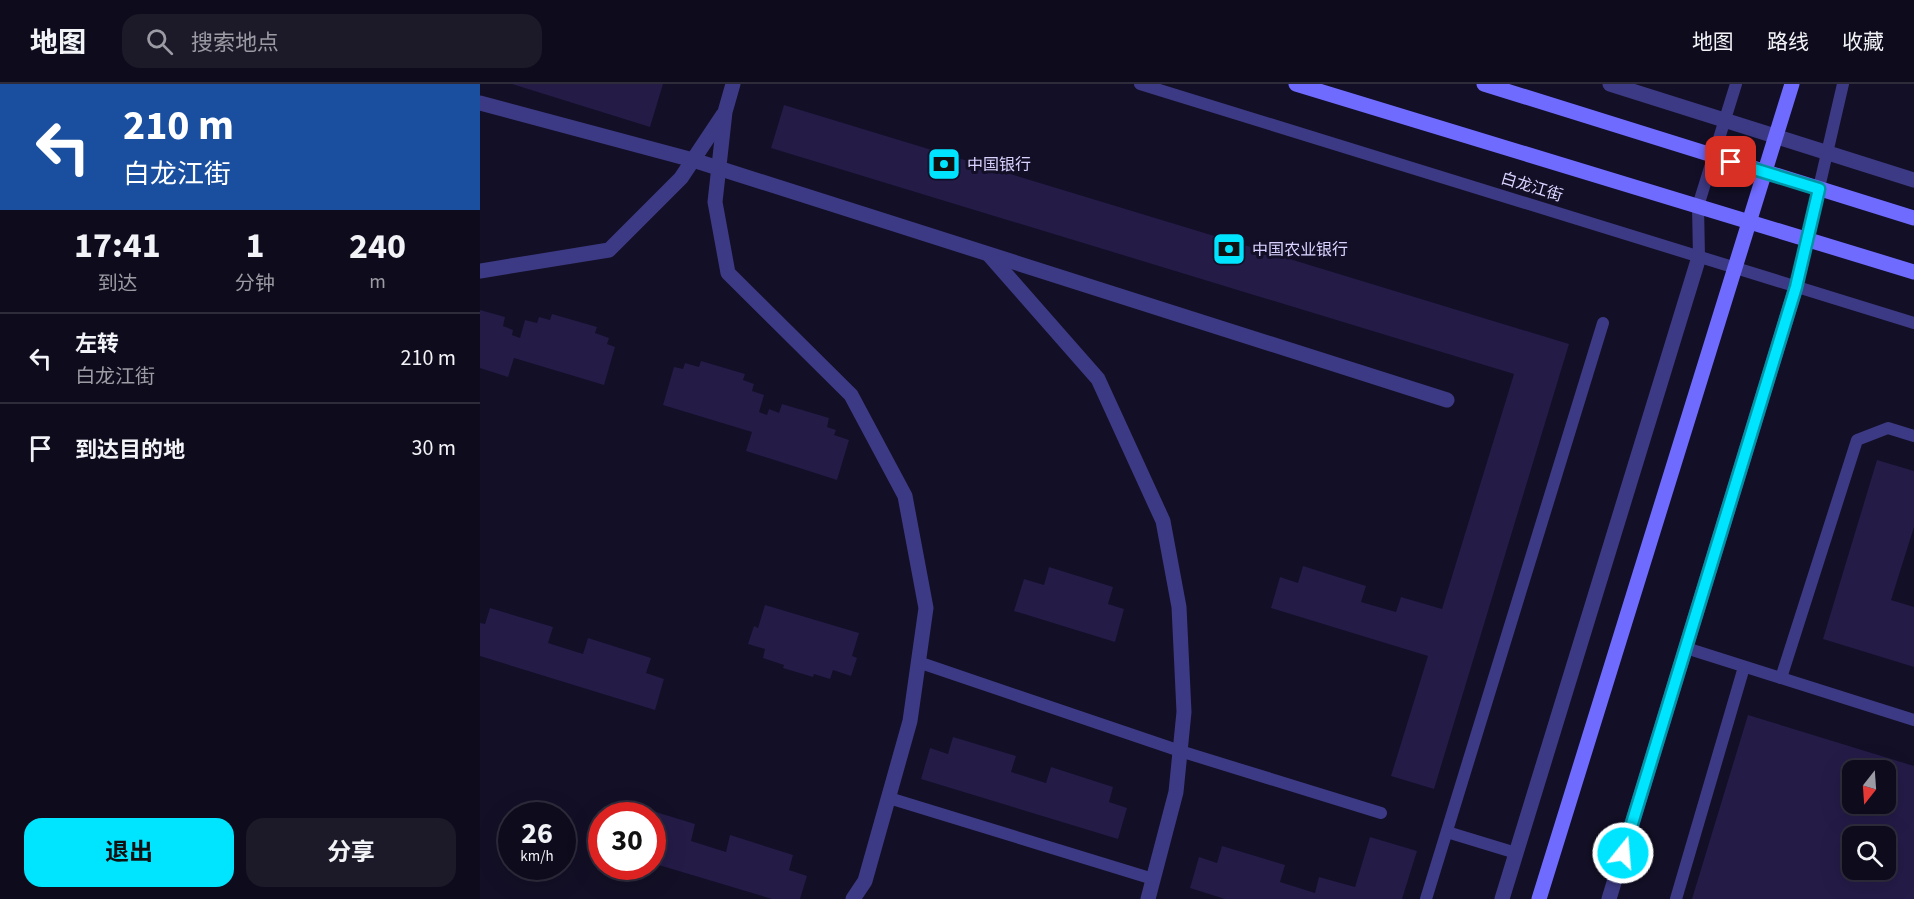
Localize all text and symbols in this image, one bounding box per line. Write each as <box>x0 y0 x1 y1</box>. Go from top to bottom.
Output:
search box <box>122 14 542 68</box>
text: 地图 <box>30 23 86 63</box>
icon: search <box>143 25 176 58</box>
text: 搜索地点 <box>191 27 279 59</box>
text: 地图 <box>1692 27 1734 57</box>
text: 路线 <box>1767 27 1809 57</box>
text: 收藏 <box>1842 27 1884 57</box>
text: 210 m <box>123 96 234 156</box>
icon: left <box>24 108 102 186</box>
pin <box>1705 136 1756 187</box>
icon: arrive <box>1714 145 1747 178</box>
bank icon: 中国银行 <box>926 146 962 182</box>
place label: 中国银行 <box>967 154 1031 176</box>
text: 白龙江街 <box>123 155 231 194</box>
street label: 白龙江街 <box>1498 167 1566 207</box>
text: 17:41 <box>74 220 161 271</box>
text: 1 <box>245 220 264 271</box>
text: 240 <box>349 221 406 272</box>
bank icon: 中国农业银行 <box>1211 231 1247 267</box>
place label: 中国农业银行 <box>1252 239 1348 261</box>
text: m <box>369 268 386 296</box>
text: 到达 <box>97 270 137 298</box>
text: 分钟 <box>235 270 275 298</box>
text: 左转 <box>75 328 119 360</box>
icon: left <box>24 342 57 375</box>
text: 210 m <box>401 342 456 374</box>
text: 白龙江街 <box>75 363 155 391</box>
icon: arrive <box>24 432 57 465</box>
text: 30 m <box>411 432 456 464</box>
text: 到达目的地 <box>75 434 185 466</box>
north arrow <box>1842 760 1896 814</box>
map controls <box>1842 760 1896 880</box>
speed limit sign: 30 <box>588 802 666 880</box>
text: 26 <box>521 812 553 855</box>
button: 退出 <box>24 818 234 887</box>
button: 分享 <box>246 818 456 887</box>
position arrow <box>1591 821 1655 885</box>
button: search <box>1842 826 1896 880</box>
text: km/h <box>520 846 554 867</box>

